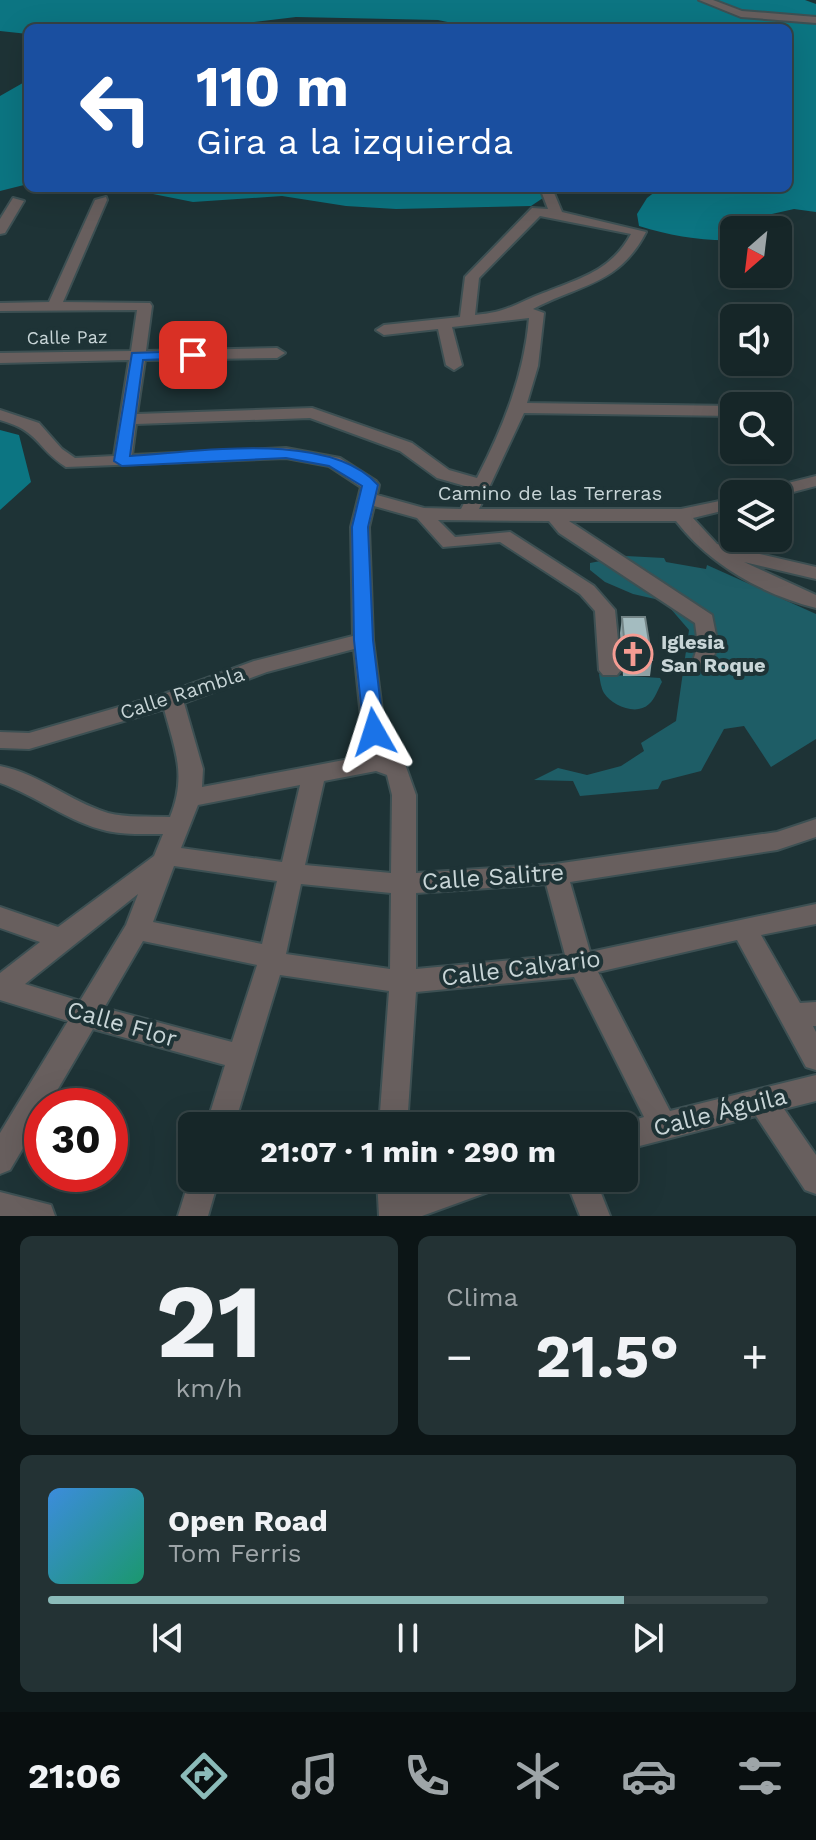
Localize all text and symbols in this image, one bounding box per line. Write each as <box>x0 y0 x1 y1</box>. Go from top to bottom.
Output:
text: 110 m <box>196 54 349 120</box>
icon: left <box>64 56 168 160</box>
text: Gira a la izquierda <box>196 121 513 163</box>
north arrow <box>720 216 792 288</box>
map controls <box>720 216 792 552</box>
button: sound <box>720 304 792 376</box>
pin <box>159 321 227 389</box>
street label: Calle Paz <box>26 326 108 348</box>
icon: arrive <box>171 333 215 377</box>
button: search <box>720 392 792 464</box>
button: layers <box>720 480 792 552</box>
street label: Camino de las Terreras <box>438 481 662 505</box>
place label: Iglesia San Roque <box>661 630 766 677</box>
church icon: Iglesia San Roque <box>612 633 654 675</box>
street label: Calle Rambla <box>117 662 247 724</box>
position arrow <box>332 690 416 774</box>
street label: Calle Salitre <box>421 858 565 896</box>
street label: Calle Calvario <box>440 944 602 992</box>
street label: Calle Flor <box>64 995 180 1053</box>
street label: Calle Águila <box>650 1082 790 1142</box>
speed limit sign: 30 <box>24 1088 128 1192</box>
text: 21:07 · 1 min · 290 m <box>260 1134 556 1169</box>
text: 21 <box>156 1260 262 1382</box>
text: Clima <box>446 1282 518 1312</box>
text: 21.5° <box>535 1321 679 1392</box>
text: − <box>446 1331 473 1383</box>
text: + <box>741 1331 768 1383</box>
text: km/h <box>176 1373 242 1403</box>
text: Open Road <box>168 1503 328 1538</box>
text: Tom Ferris <box>168 1538 301 1568</box>
icon: previous <box>146 1616 190 1660</box>
icon: pause <box>386 1616 430 1660</box>
icon: next <box>626 1616 670 1660</box>
icon: directions <box>176 1748 232 1804</box>
icon: music <box>287 1748 343 1804</box>
icon: phone <box>399 1748 455 1804</box>
icon: climate <box>510 1748 566 1804</box>
icon: car <box>621 1748 677 1804</box>
icon: filters <box>732 1748 788 1804</box>
text: 21:06 <box>28 1755 121 1797</box>

